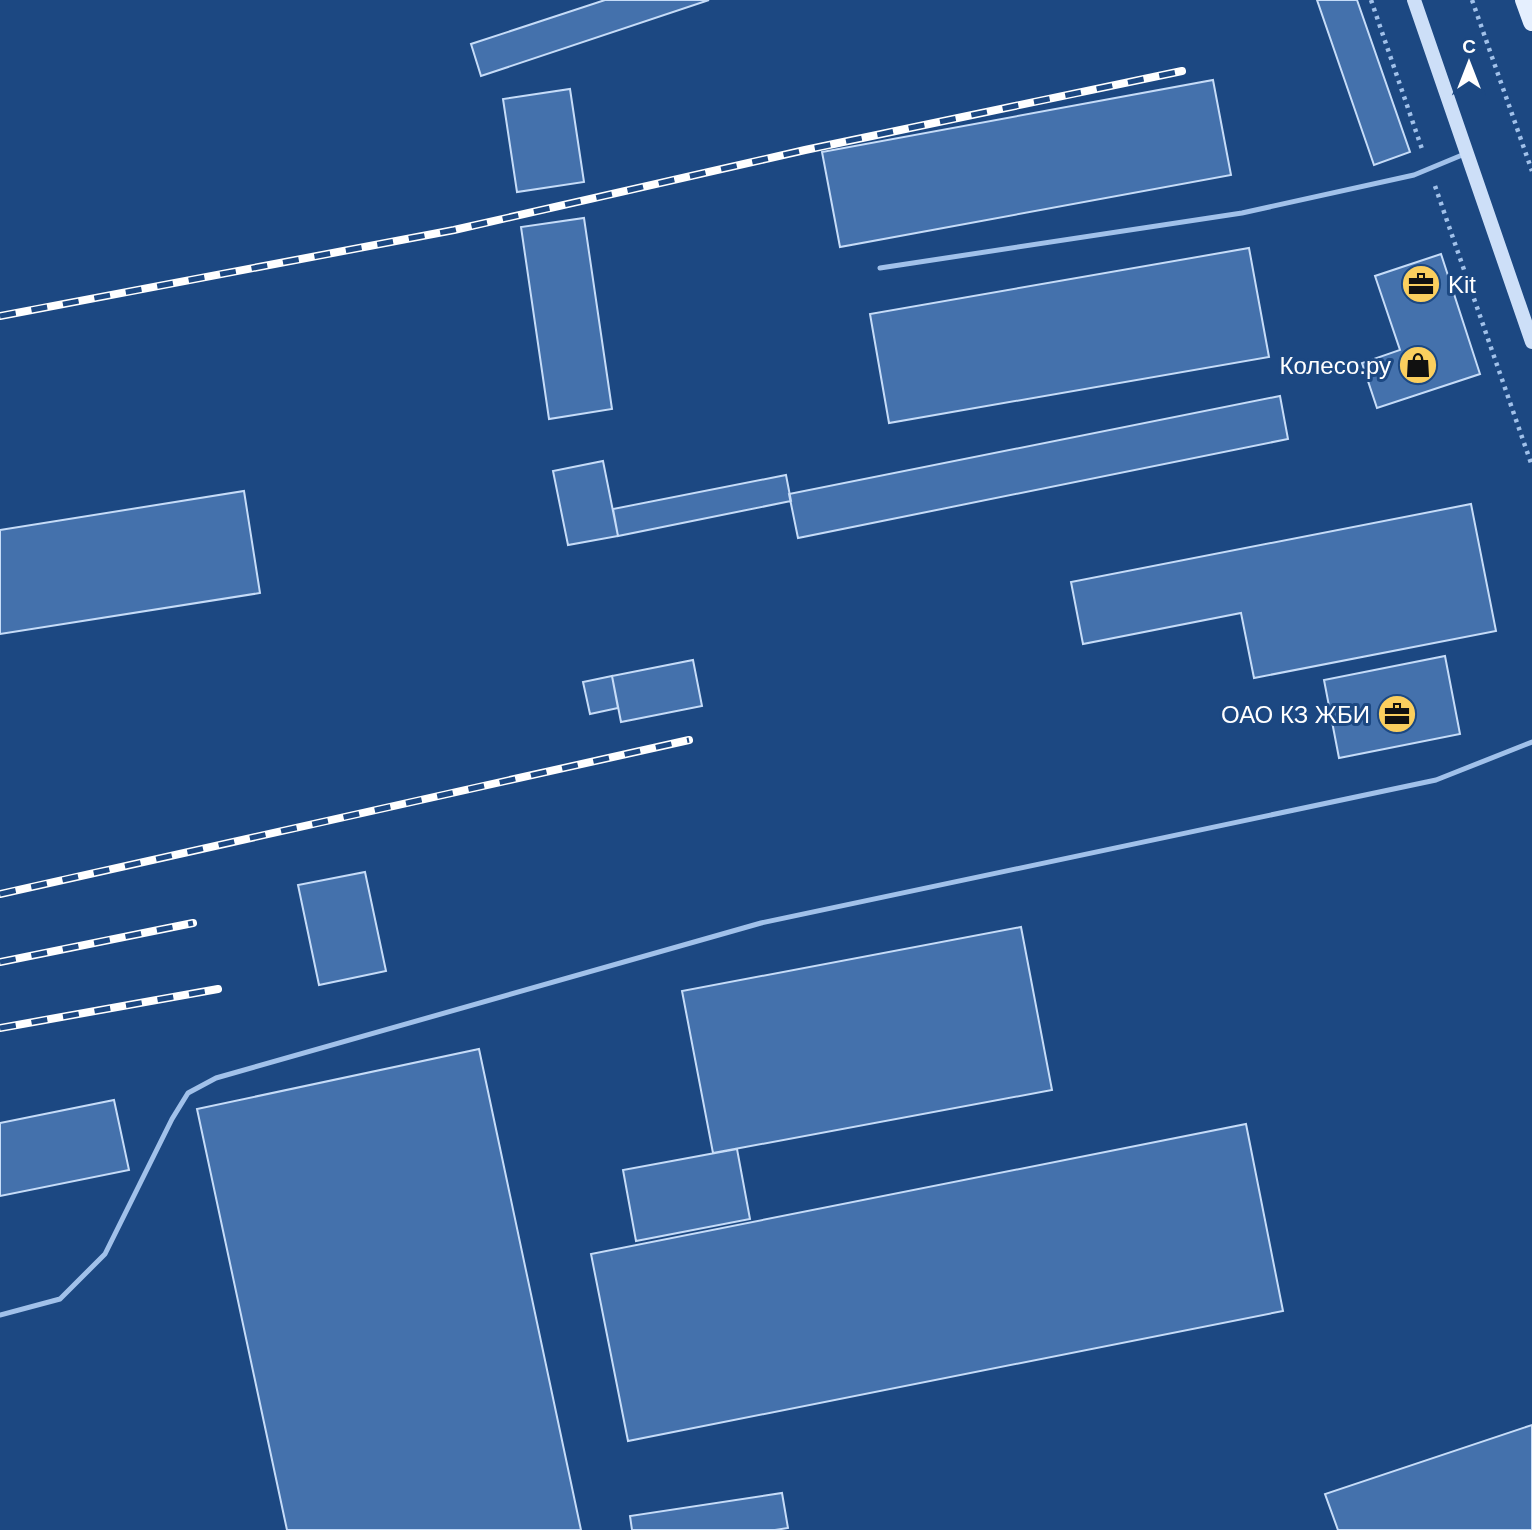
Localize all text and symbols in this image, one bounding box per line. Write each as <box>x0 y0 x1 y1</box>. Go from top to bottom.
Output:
north arrow <box>1434 28 1504 98</box>
text: С <box>1462 36 1476 57</box>
office icon: Kit <box>1400 263 1442 305</box>
place label: Kit <box>1448 271 1476 298</box>
shop icon: Колесо.ру <box>1397 344 1439 386</box>
place label: Колесо.ру <box>1279 352 1391 379</box>
office icon: ОАО КЗ ЖБИ <box>1376 693 1418 735</box>
place label: ОАО КЗ ЖБИ <box>1221 701 1370 728</box>

